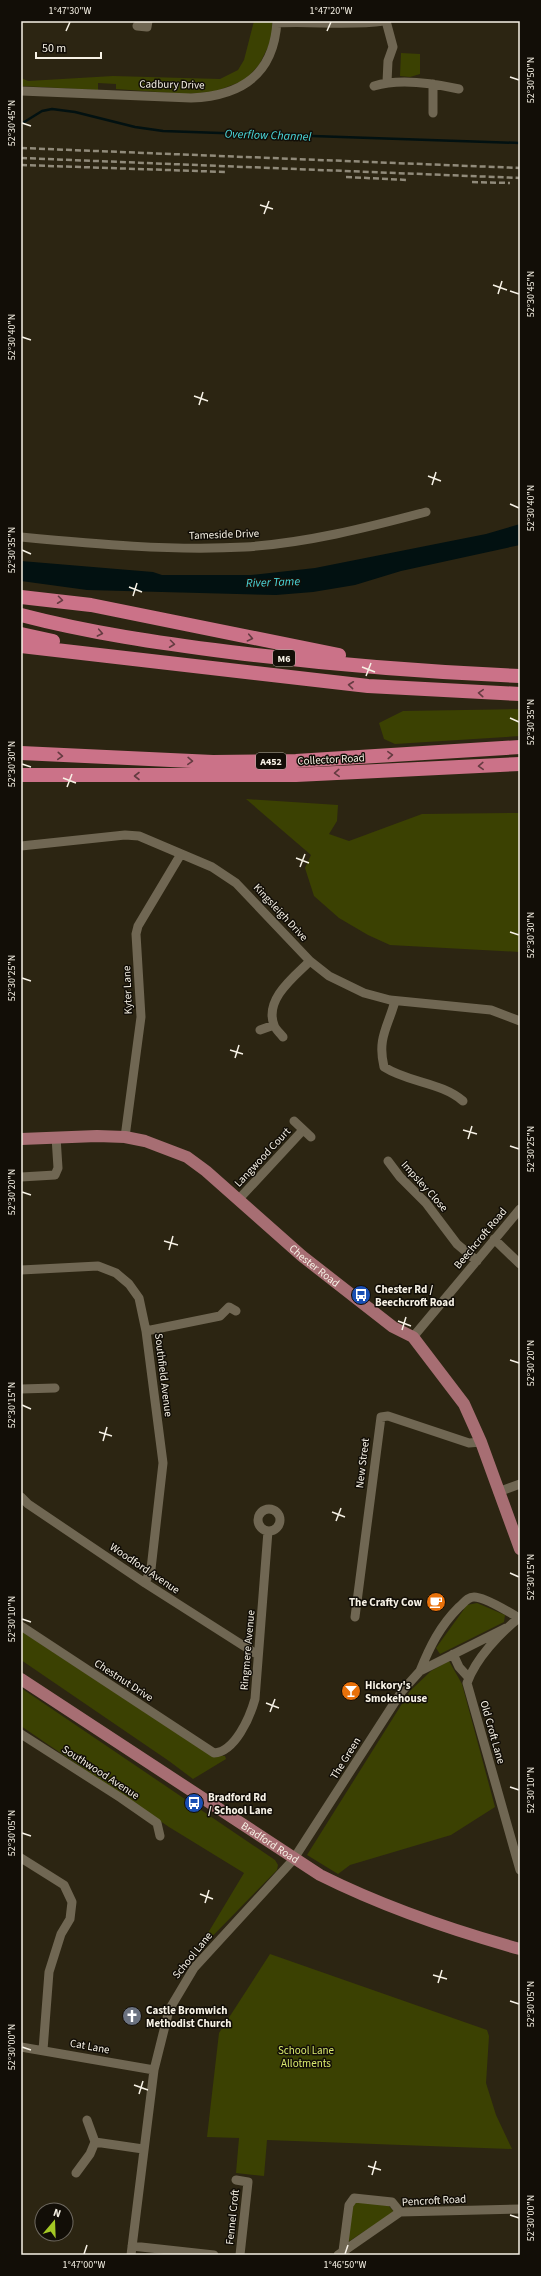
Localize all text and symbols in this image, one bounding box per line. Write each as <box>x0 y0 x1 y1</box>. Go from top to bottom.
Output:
text: 1°47'30"W <box>49 4 92 18</box>
text: 1°47'20"W <box>310 4 353 18</box>
scale bar <box>36 34 101 60</box>
text: 50 m <box>42 40 66 57</box>
text: 52°30'50"N <box>524 57 538 103</box>
street label: Cadbury Drive <box>139 76 205 93</box>
text: 52°30'45"N <box>5 100 19 146</box>
water label: Overflow Channel <box>224 125 312 146</box>
text: 52°30'45"N <box>524 271 538 317</box>
text: 52°30'40"N <box>5 314 19 360</box>
text: 52°30'40"N <box>524 485 538 531</box>
street label: Tameside Drive <box>189 526 260 543</box>
text: 52°30'35"N <box>5 527 19 573</box>
water label: River Tame <box>246 573 301 592</box>
one-way arrow <box>57 595 63 604</box>
one-way arrow <box>97 628 103 636</box>
one-way arrow <box>247 633 254 641</box>
one-way arrow <box>169 639 175 648</box>
road number: M6 <box>273 650 295 666</box>
one-way arrow <box>348 680 354 689</box>
one-way arrow <box>478 689 484 698</box>
text: 52°30'35"N <box>524 699 538 745</box>
text: 52°30'30"N <box>5 741 19 787</box>
street label: Collector Road <box>297 750 365 769</box>
one-way arrow <box>57 751 63 760</box>
one-way arrow <box>387 751 393 760</box>
road number: A452 <box>256 753 286 769</box>
one-way arrow <box>187 757 193 765</box>
one-way arrow <box>478 762 484 770</box>
one-way arrow <box>334 768 340 777</box>
one-way arrow <box>134 772 140 780</box>
street label: Kingsleigh Drive <box>250 880 312 945</box>
text: 52°30'30"N <box>524 912 538 958</box>
text: 52°30'25"N <box>5 955 19 1001</box>
street label: Kyter Lane <box>119 965 136 1015</box>
street label: Langwood Court <box>231 1124 294 1190</box>
text: 52°30'25"N <box>524 1126 538 1172</box>
street label: Impsley Close <box>398 1158 452 1215</box>
text: 52°30'20"N <box>5 1169 19 1215</box>
street label: Beechcroft Road <box>450 1205 510 1272</box>
street label: Chester Road <box>286 1241 343 1291</box>
place label: Chester Rd / Beechcroft Road <box>375 1282 454 1310</box>
bus stop icon: Chester Rd / Beechcroft Road <box>350 1284 372 1306</box>
street label: Southfield Avenue <box>151 1332 176 1418</box>
text: 52°30'20"N <box>524 1340 538 1386</box>
text: 52°30'15"N <box>5 1382 19 1428</box>
street label: New Street <box>352 1437 373 1489</box>
street label: Woodford Avenue <box>107 1539 183 1598</box>
text: 52°30'15"N <box>524 1554 538 1600</box>
cafe icon: The Crafty Cow <box>425 1591 447 1613</box>
place label: The Crafty Cow <box>349 1595 422 1610</box>
text: 52°30'10"N <box>5 1596 19 1642</box>
street label: Ringmere Avenue <box>237 1609 259 1691</box>
street label: Chestnut Drive <box>91 1656 157 1705</box>
place label: Hickory's Smokehouse <box>365 1678 428 1706</box>
bar icon: Hickory's Smokehouse <box>340 1680 362 1702</box>
street label: Old Croft Lane <box>476 1699 509 1766</box>
street label: The Green <box>327 1734 364 1782</box>
street label: Southwood Avenue <box>59 1742 143 1803</box>
text: 52°30'10"N <box>524 1767 538 1813</box>
place label: Bradford Rd / School Lane <box>208 1790 273 1818</box>
bus stop icon: Bradford Rd / School Lane <box>183 1792 205 1814</box>
text: 52°30'05"N <box>5 1810 19 1856</box>
street label: Bradford Road <box>238 1818 302 1867</box>
street label: School Lane <box>169 1928 216 1982</box>
text: 52°30'05"N <box>524 1981 538 2027</box>
place label: Castle Bromwich Methodist Church <box>146 2003 232 2031</box>
church icon: Castle Bromwich Methodist Church <box>121 2005 143 2027</box>
text: 52°30'00"N <box>5 2024 19 2070</box>
street label: Cat Lane <box>69 2036 111 2057</box>
park label: School Lane Allotments <box>278 2043 335 2071</box>
street label: Fennel Croft <box>222 2188 243 2246</box>
street label: Pencroft Road <box>401 2191 467 2210</box>
text: 52°30'00"N <box>524 2195 538 2241</box>
north arrow <box>34 2202 74 2242</box>
text: N <box>51 2205 63 2221</box>
text: 1°47'00"W <box>63 2258 106 2272</box>
text: 1°46'50"W <box>324 2258 367 2272</box>

